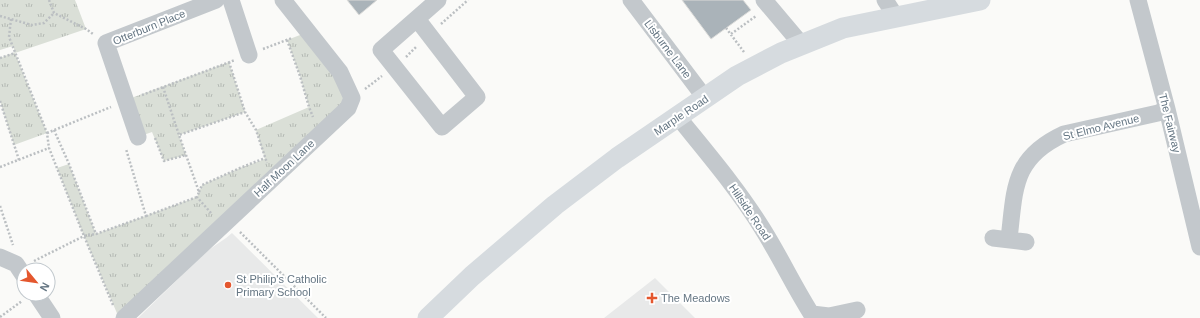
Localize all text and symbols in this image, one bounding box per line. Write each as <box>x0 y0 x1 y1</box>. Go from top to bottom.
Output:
street label: Otterburn Place <box>111 7 187 47</box>
street label: Lisburne Lane <box>642 18 694 80</box>
street label: Marple Road <box>652 92 710 138</box>
street label: The Fairway <box>1157 92 1183 154</box>
street label: St Elmo Avenue <box>1062 112 1140 142</box>
street label: Half Moon Lane <box>252 137 316 199</box>
street label: Hillside Road <box>727 182 773 242</box>
north arrow <box>16 262 56 302</box>
place label: St Philip's Catholic Primary School <box>236 273 327 298</box>
text: N <box>38 280 52 293</box>
marker: St Philip's Catholic Primary School <box>223 280 233 290</box>
marker: The Meadows <box>646 292 658 304</box>
place label: The Meadows <box>661 292 731 304</box>

